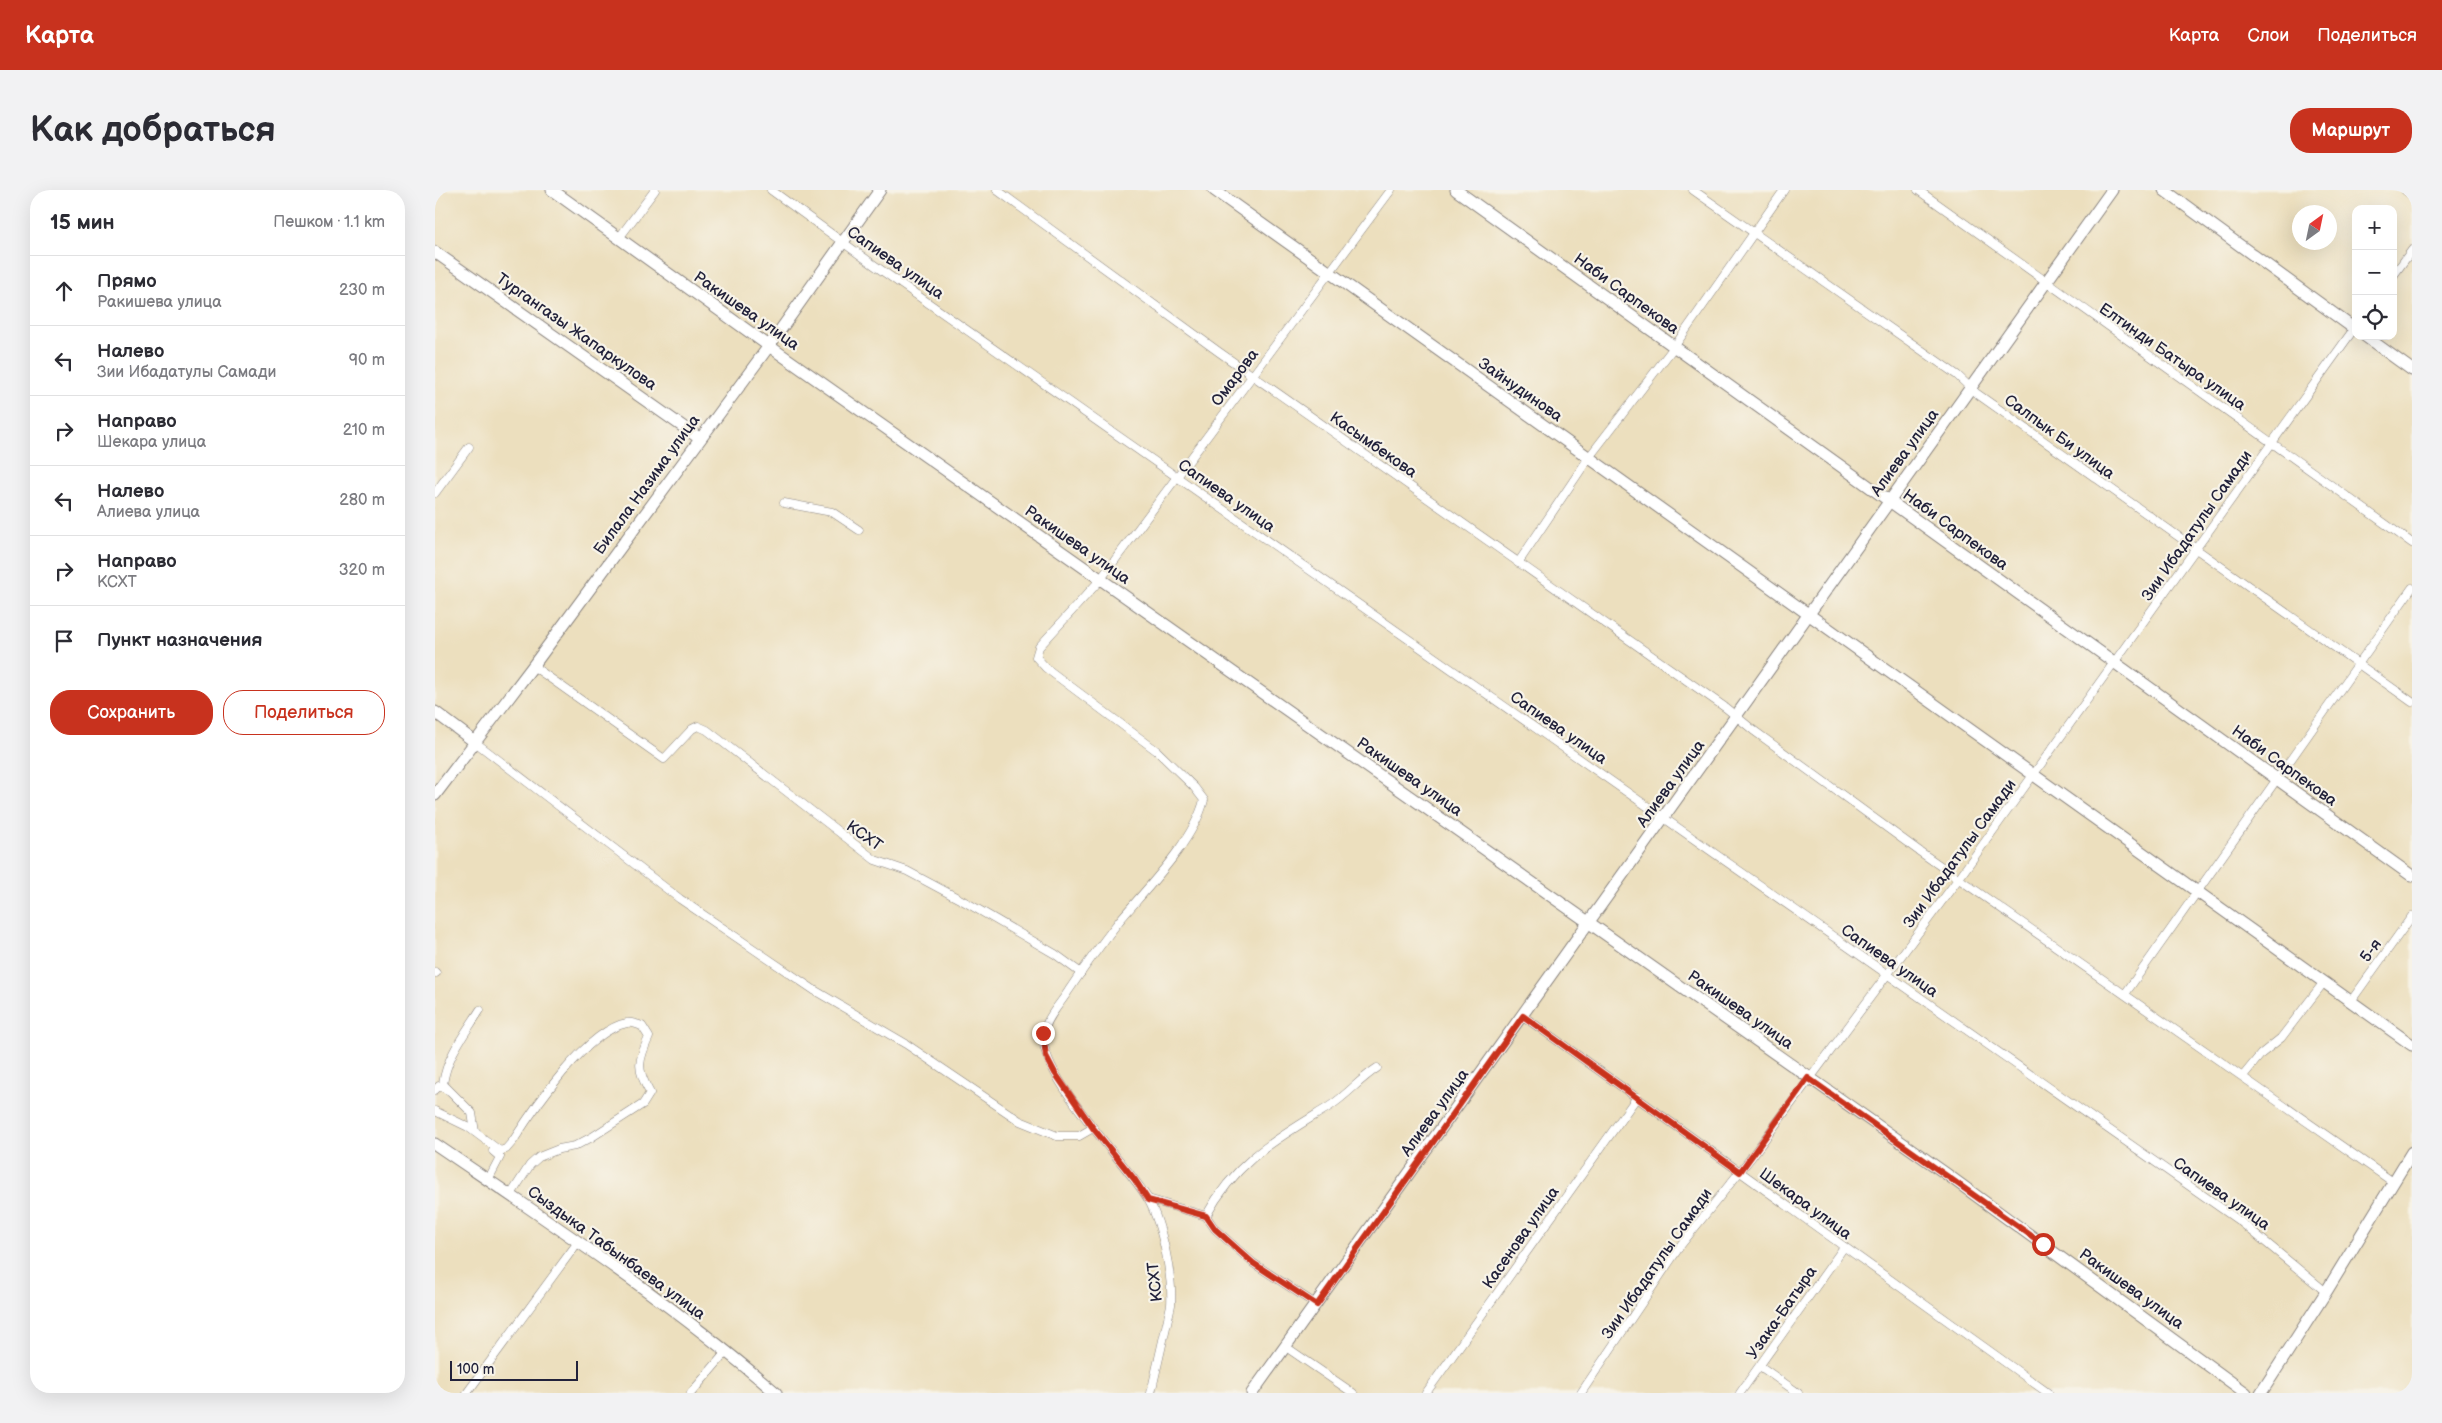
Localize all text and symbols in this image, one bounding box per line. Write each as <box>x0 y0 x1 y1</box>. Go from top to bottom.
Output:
text: Карта <box>25 21 94 50</box>
text: Карта <box>2169 25 2219 46</box>
text: Слои <box>2247 25 2289 46</box>
text: Поделиться <box>2317 25 2417 46</box>
button: Маршрут <box>2290 108 2412 153</box>
text: Как добраться <box>30 109 276 152</box>
north arrow <box>2292 205 2337 250</box>
map controls <box>2352 205 2397 340</box>
button: + <box>2352 205 2397 250</box>
text: 15 мин <box>50 210 115 235</box>
text: Пешком · 1.1 km <box>273 213 385 232</box>
street label: Сапиева улица <box>843 223 948 304</box>
street label: Наби Сарпекова <box>1570 250 1683 339</box>
button: − <box>2352 250 2397 295</box>
street label: Ракишева улица <box>690 268 803 355</box>
text: Прямо <box>97 270 157 293</box>
street label: Тургангазы Жапаркулова <box>492 270 660 395</box>
icon: ahead <box>50 277 78 305</box>
text: 230 m <box>339 281 385 300</box>
text: Ракишева улица <box>97 293 222 312</box>
button: locate <box>2352 295 2397 340</box>
street label: Елтинди Батыра улица <box>2095 299 2249 415</box>
text: Налево <box>97 340 164 363</box>
street label: Омарова <box>1208 345 1263 410</box>
icon: left <box>50 347 78 375</box>
text: 90 m <box>349 351 385 370</box>
street label: Зайнудинова <box>1474 354 1566 427</box>
text: Зии Ибадатулы Самади <box>97 363 276 382</box>
street label: Салпык Би улица <box>2000 391 2118 484</box>
street label: Алиева улица <box>1867 405 1943 501</box>
street label: Касымбекова <box>1326 408 1421 483</box>
text: Направо <box>97 410 177 433</box>
street label: Билала Назима улица <box>590 411 705 558</box>
icon: right <box>50 417 78 445</box>
text: 210 m <box>343 421 385 440</box>
text: Шекара улица <box>97 433 206 452</box>
street label: Зии Ибадатулы Самади <box>2138 447 2256 605</box>
street label: Сапиева улица <box>1174 456 1279 537</box>
text: Налево <box>97 480 164 503</box>
street label: Наби Сарпекова <box>1899 486 2012 575</box>
icon: left <box>50 487 78 515</box>
text: 280 m <box>339 491 385 510</box>
street label: Ракишева улица <box>1021 502 1134 589</box>
text: Алиева улица <box>97 503 200 522</box>
text: Направо <box>97 550 177 573</box>
icon: right <box>50 557 78 585</box>
text: 320 m <box>339 561 385 580</box>
text: КСХТ <box>97 573 137 592</box>
icon: arrive <box>50 627 78 655</box>
text: Пункт назначения <box>97 629 262 652</box>
street label: Сапиева улица <box>1506 688 1611 769</box>
button: Сохранить <box>50 690 213 735</box>
button: Поделиться <box>223 690 385 735</box>
street label: Наби Сарпекова <box>2228 722 2341 811</box>
street label: Ракишева улица <box>1353 734 1466 821</box>
street label: Алиева улица <box>1633 736 1709 832</box>
street label: Зии Ибадатулы Самади <box>1900 776 2021 932</box>
street label: КСХТ <box>842 817 886 856</box>
street label: Сапиева улица <box>1837 921 1942 1002</box>
street label: 5-я <box>2357 936 2386 966</box>
street label: Ракишева улица <box>1684 967 1797 1054</box>
route end <box>1032 1022 1055 1045</box>
street label: Алиева улица <box>1397 1065 1473 1161</box>
street label: Сапиева улица <box>2169 1154 2274 1235</box>
street label: Шекара улица <box>1755 1164 1855 1244</box>
street label: Сыздыка Табынбаева улица <box>524 1182 709 1324</box>
street label: Касенова улица <box>1479 1183 1564 1293</box>
street label: Зии Ибадатулы Самади <box>1598 1185 1716 1343</box>
route start <box>2032 1233 2055 1256</box>
street label: Ракишева улица <box>2075 1245 2188 1334</box>
street label: КСХТ <box>1144 1260 1167 1303</box>
street label: Узака-Батыра <box>1743 1262 1822 1363</box>
scale bar <box>450 1358 577 1381</box>
text: 100 m <box>457 1361 494 1378</box>

